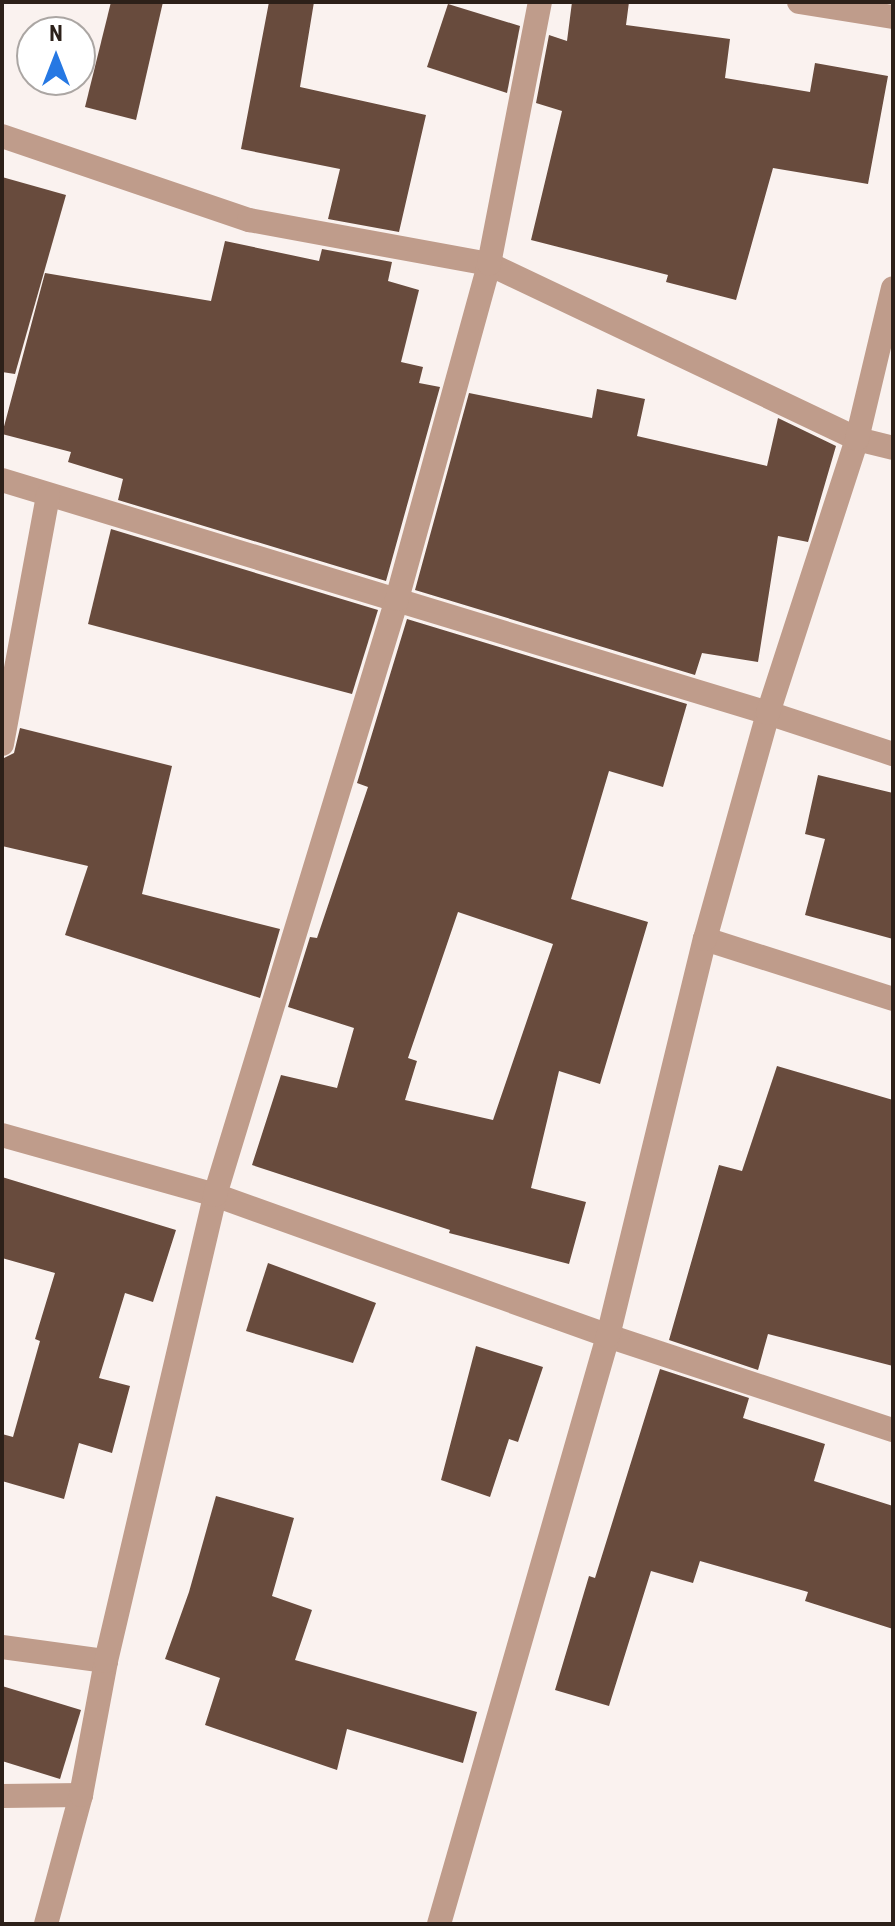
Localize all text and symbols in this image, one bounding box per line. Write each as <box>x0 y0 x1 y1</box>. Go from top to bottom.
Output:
north arrow <box>16 16 96 96</box>
text: N <box>49 21 63 46</box>

